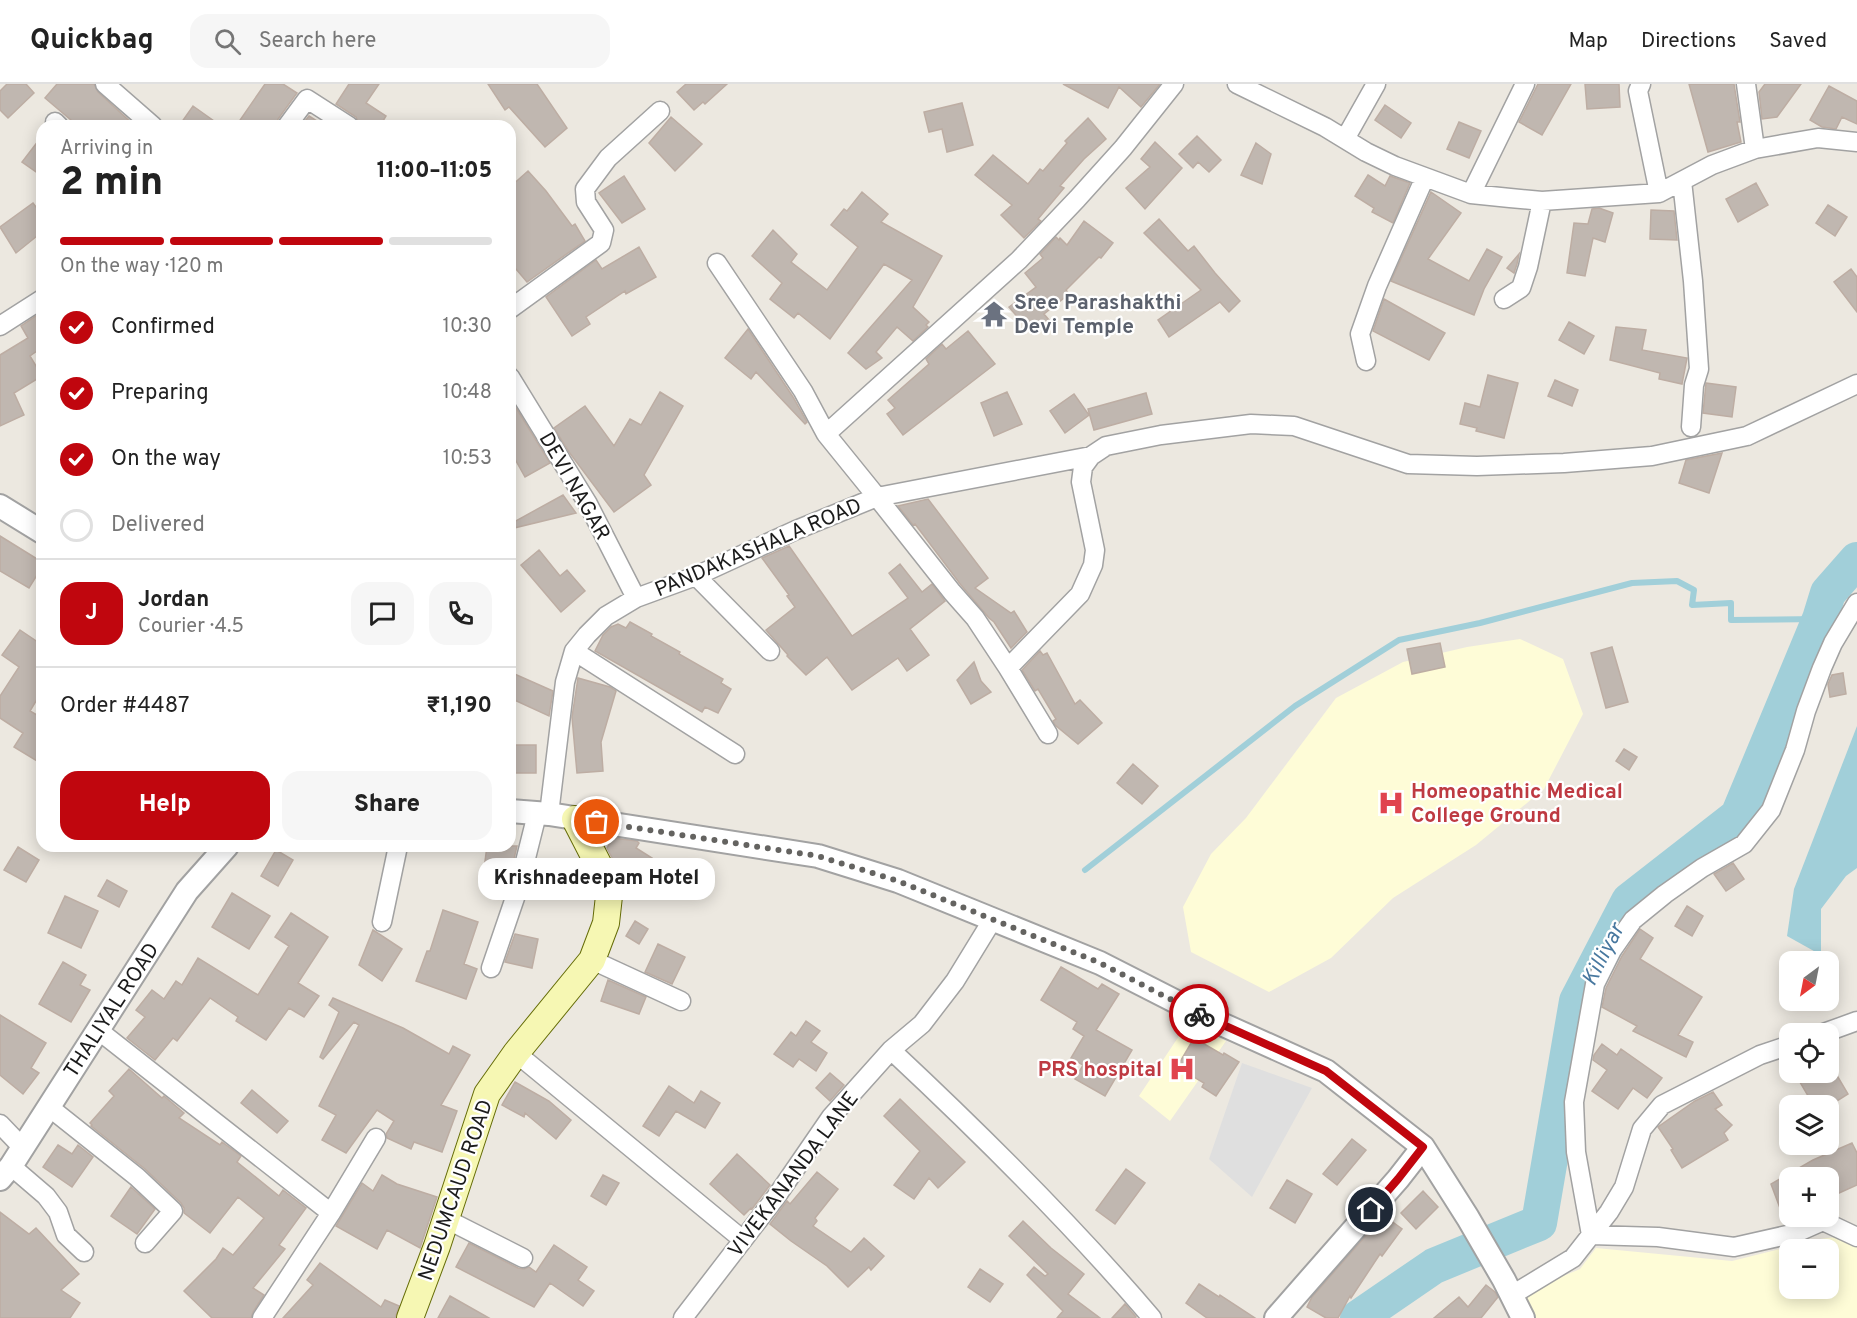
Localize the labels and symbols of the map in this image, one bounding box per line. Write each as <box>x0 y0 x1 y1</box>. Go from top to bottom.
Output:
place label: Sree Parashakthi Devi Temple <box>1014 290 1181 341</box>
temple icon: Sree Parashakthi Devi Temple <box>979 299 1009 329</box>
street label: DEVI NAGAR <box>532 428 616 546</box>
street label: PANDAKASHALA ROAD <box>651 493 866 604</box>
place label: Homeopathic Medical College Ground <box>1411 779 1623 830</box>
hospital icon: Homeopathic Medical College Ground <box>1376 788 1406 818</box>
pin <box>571 796 622 847</box>
callout: Krishnadeepam Hotel <box>478 858 716 900</box>
water label: Killiyar <box>1577 918 1632 991</box>
street label: THALIYAL ROAD <box>59 938 166 1083</box>
north arrow <box>1779 951 1839 1011</box>
courier <box>1169 984 1229 1044</box>
hospital icon: PRS hospital <box>1167 1054 1197 1084</box>
place label: PRS hospital <box>1038 1057 1162 1084</box>
street label: VIVEKANANDA LANE <box>723 1087 865 1263</box>
street label: NEDUMCAUD ROAD <box>413 1096 500 1285</box>
pin <box>1345 1184 1396 1235</box>

